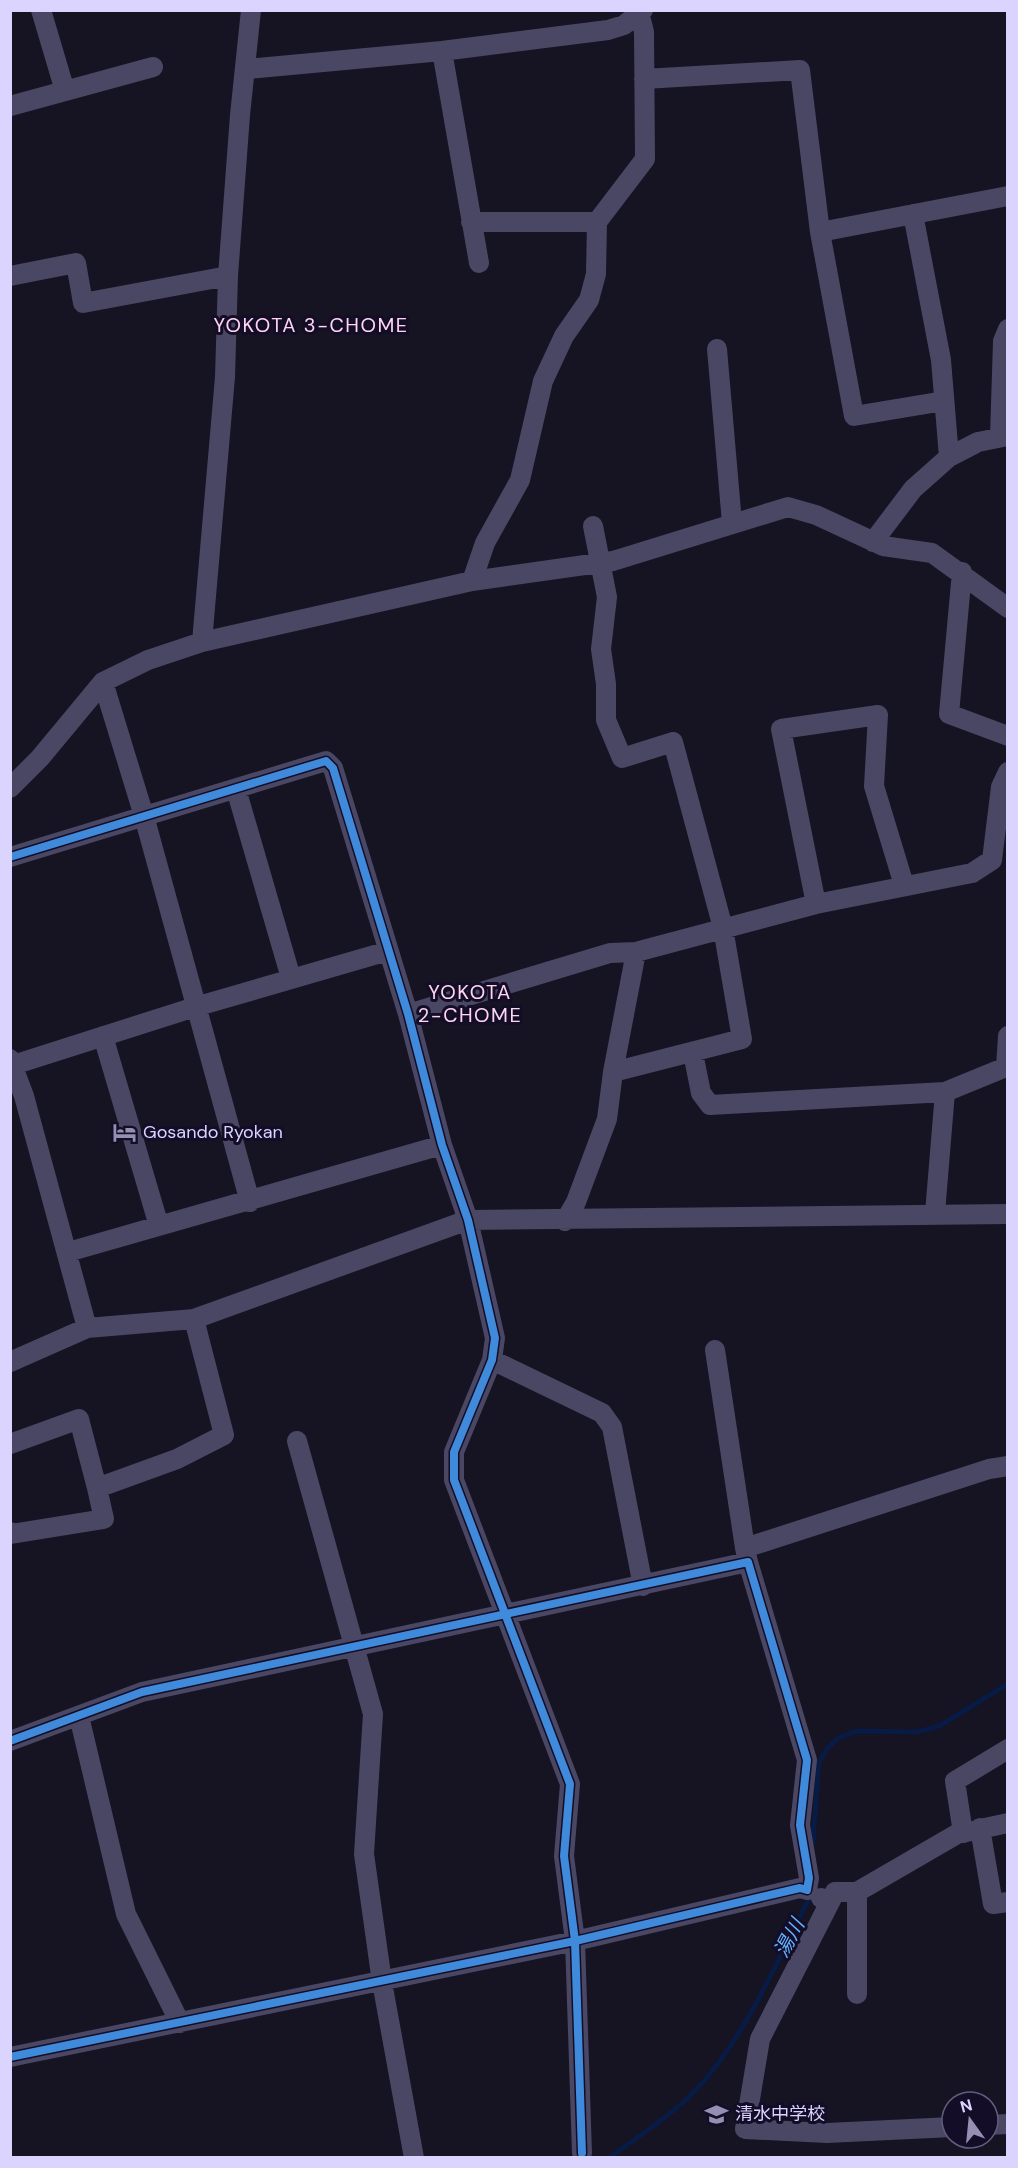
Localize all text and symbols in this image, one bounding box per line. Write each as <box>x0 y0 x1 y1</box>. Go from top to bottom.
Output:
district label: YOKOTA 3-CHOME <box>213 312 409 338</box>
district label: YOKOTA 2-CHOME <box>418 979 522 1028</box>
hotel icon: Gosando Ryokan <box>112 1119 138 1145</box>
place label: Gosando Ryokan <box>143 1120 283 1144</box>
water label: 湯川 <box>768 1912 811 1962</box>
north arrow <box>940 2090 1000 2150</box>
text: N <box>958 2094 975 2118</box>
school or university icon: 清水中学校 <box>704 2101 730 2127</box>
place label: 清水中学校 <box>735 2102 825 2126</box>

